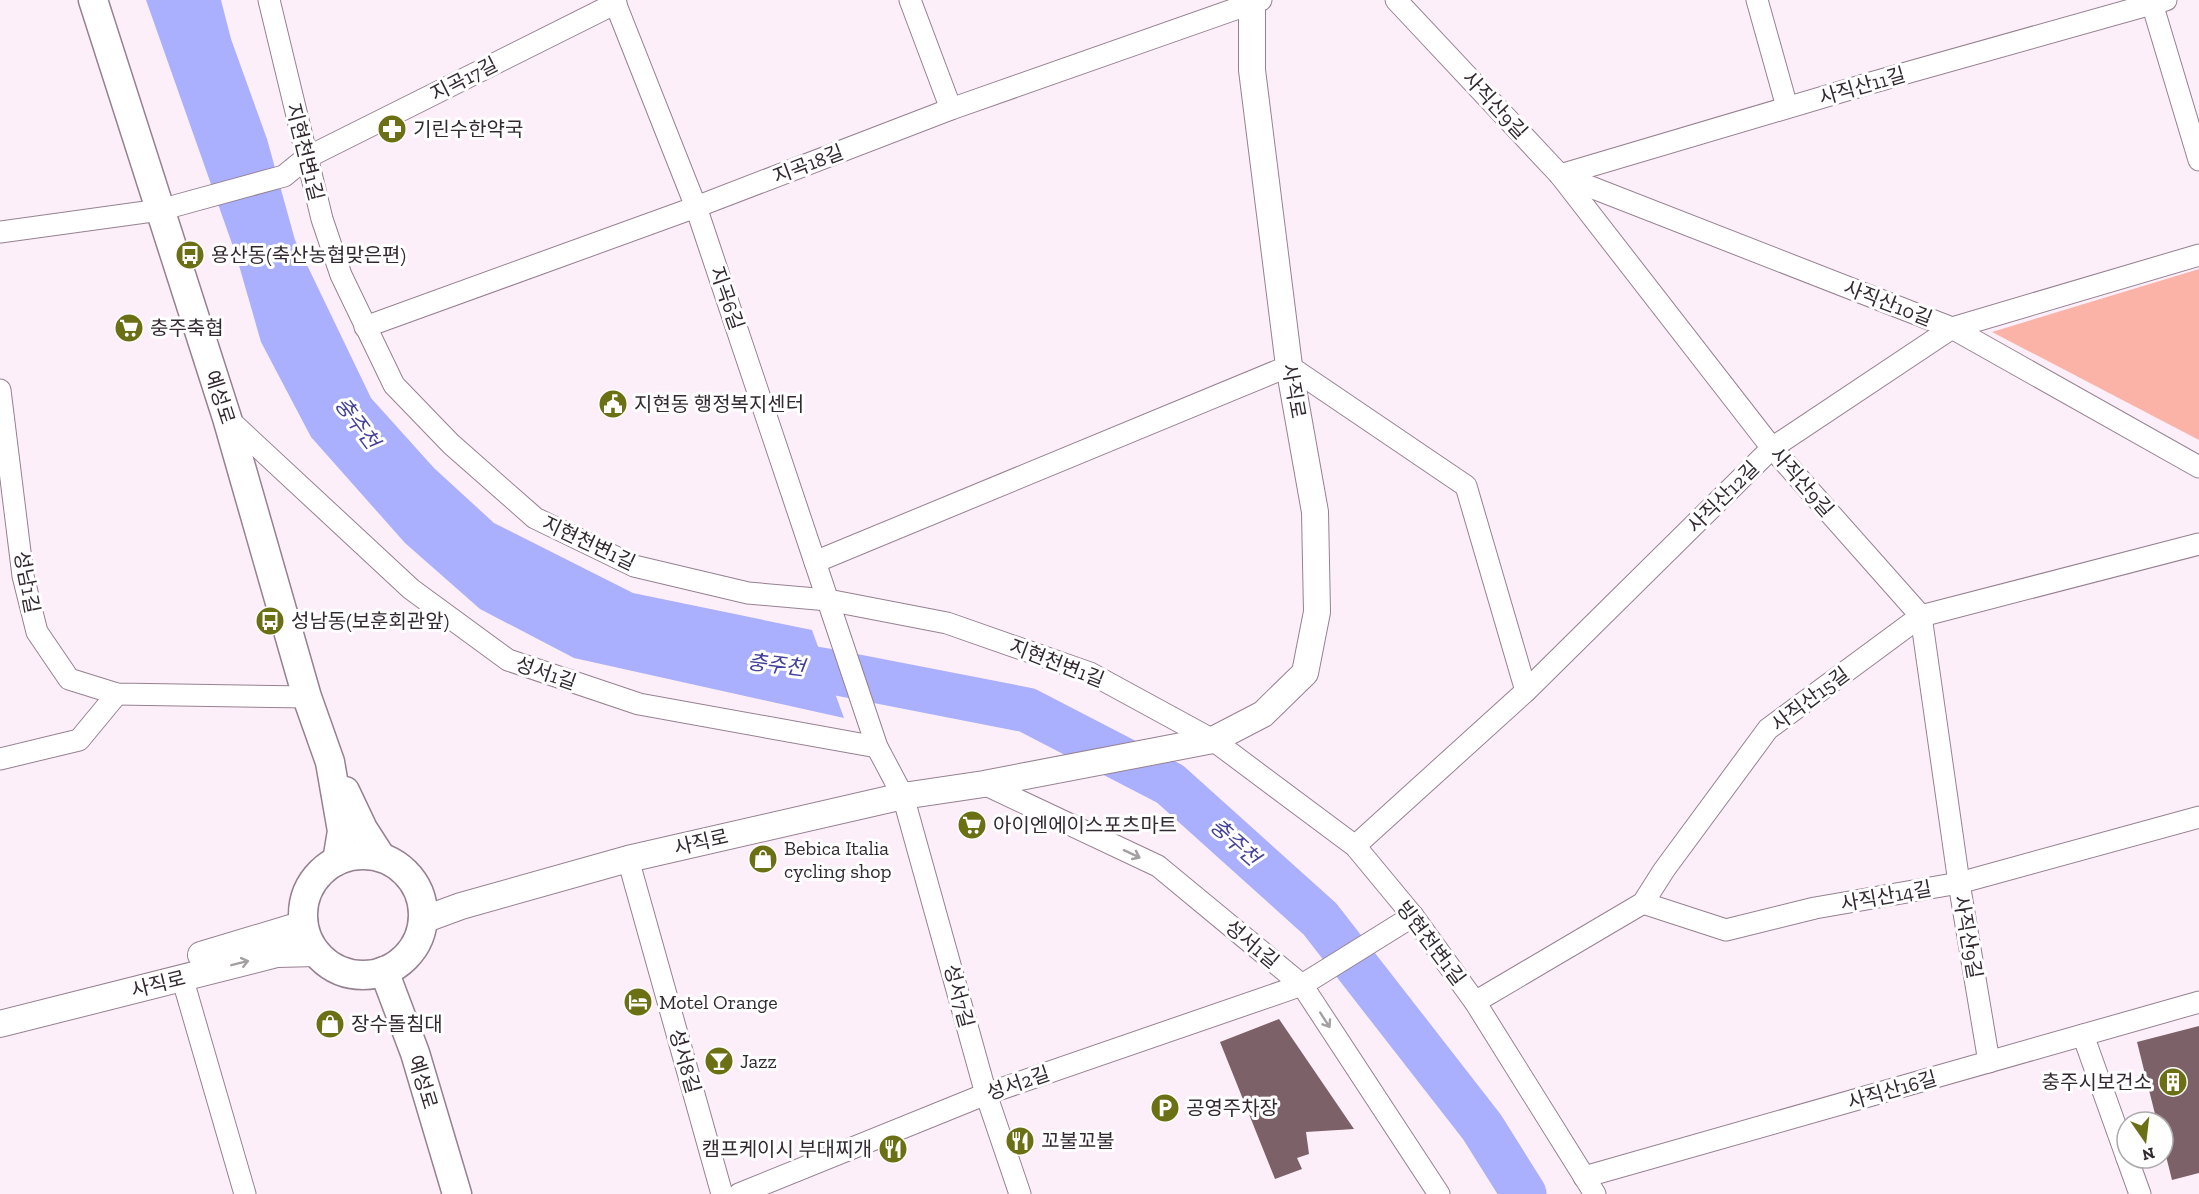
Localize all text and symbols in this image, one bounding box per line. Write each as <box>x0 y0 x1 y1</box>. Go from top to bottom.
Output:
street label: 지곡17길 <box>426 52 502 106</box>
street label: 사직산11길 <box>1816 62 1908 110</box>
street label: 사직산9길 <box>1457 66 1533 144</box>
street label: 지현천변1길 <box>281 101 329 203</box>
pharmacy icon: 기린수한약국 <box>376 113 408 145</box>
place label: 기린수한약국 <box>413 117 523 141</box>
street label: 지곡18길 <box>769 140 847 188</box>
bus stop icon: 용산동(축산농협맞은편) <box>174 239 206 271</box>
place label: 용산동(축산농협맞은편) <box>211 243 406 267</box>
street label: 지곡6길 <box>705 263 749 333</box>
street label: 사직산10길 <box>1840 275 1936 331</box>
supermarket icon: 충주축협 <box>113 312 145 344</box>
place label: 충주축협 <box>150 316 224 340</box>
street label: 사직로 <box>1277 362 1311 420</box>
street label: 예성로 <box>200 367 240 427</box>
public building icon: 지현동 행정복지센터 <box>597 388 629 420</box>
water label: 충주천 <box>330 392 386 456</box>
place label: 지현동 행정복지센터 <box>634 392 804 416</box>
street label: 사직산9길 <box>1765 442 1839 522</box>
street label: 사직산12길 <box>1682 456 1764 538</box>
street label: 지현천변1길 <box>539 511 639 575</box>
street label: 성남1길 <box>9 549 45 615</box>
bus stop icon: 성남동(보훈회관앞) <box>254 605 286 637</box>
place label: 성남동(보훈회관앞) <box>291 609 449 633</box>
street label: 지현천변1길 <box>1006 634 1108 692</box>
water label: 충주천 <box>746 649 809 681</box>
street label: 성서1길 <box>512 651 580 695</box>
street label: 사직산15길 <box>1766 662 1854 736</box>
supermarket icon: 아이엔에이스포츠마트 <box>956 809 988 841</box>
place label: 아이엔에이스포츠마트 <box>993 813 1177 837</box>
water label: 충주천 <box>1205 813 1267 872</box>
street label: 사직로 <box>671 824 731 860</box>
place label: Bebica Italia cycling shop <box>784 836 892 883</box>
shop icon: Bebica Italia cycling shop <box>747 843 779 875</box>
one-way arrow <box>1123 848 1141 860</box>
street label: 사직산14길 <box>1839 876 1933 916</box>
street label: 사직산9길 <box>1949 893 1987 981</box>
street label: 빙현천변1길 <box>1391 896 1471 990</box>
street label: 성서1길 <box>1220 915 1284 973</box>
one-way arrow <box>230 956 249 968</box>
street label: 성서7길 <box>939 962 979 1030</box>
street label: 사직로 <box>128 966 188 1002</box>
hotel icon: Motel Orange <box>622 986 654 1018</box>
place label: Motel Orange <box>659 990 778 1014</box>
shop icon: 장수돌침대 <box>314 1008 346 1040</box>
place label: 장수돌침대 <box>351 1012 443 1036</box>
one-way arrow <box>1319 1012 1332 1029</box>
street label: 성서8길 <box>664 1026 706 1096</box>
bar icon: Jazz <box>703 1045 735 1077</box>
place label: Jazz <box>740 1049 777 1073</box>
street label: 예성로 <box>403 1052 443 1112</box>
street label: 성서2길 <box>983 1061 1053 1105</box>
street label: 사직산16길 <box>1845 1066 1939 1114</box>
building icon: 충주시보건소 <box>2157 1066 2189 1098</box>
place label: 충주시보건소 <box>2042 1070 2152 1094</box>
parking icon: 공영주차장 <box>1149 1092 1181 1124</box>
place label: 공영주차장 <box>1186 1096 1278 1120</box>
north arrow <box>2115 1110 2175 1170</box>
restaurant icon: 꼬불꼬불 <box>1004 1125 1036 1157</box>
place label: 꼬불꼬불 <box>1041 1129 1115 1153</box>
restaurant icon: 캠프케이시 부대찌개 <box>877 1133 909 1165</box>
place label: 캠프케이시 부대찌개 <box>702 1137 872 1161</box>
text: N <box>2140 1143 2157 1165</box>

